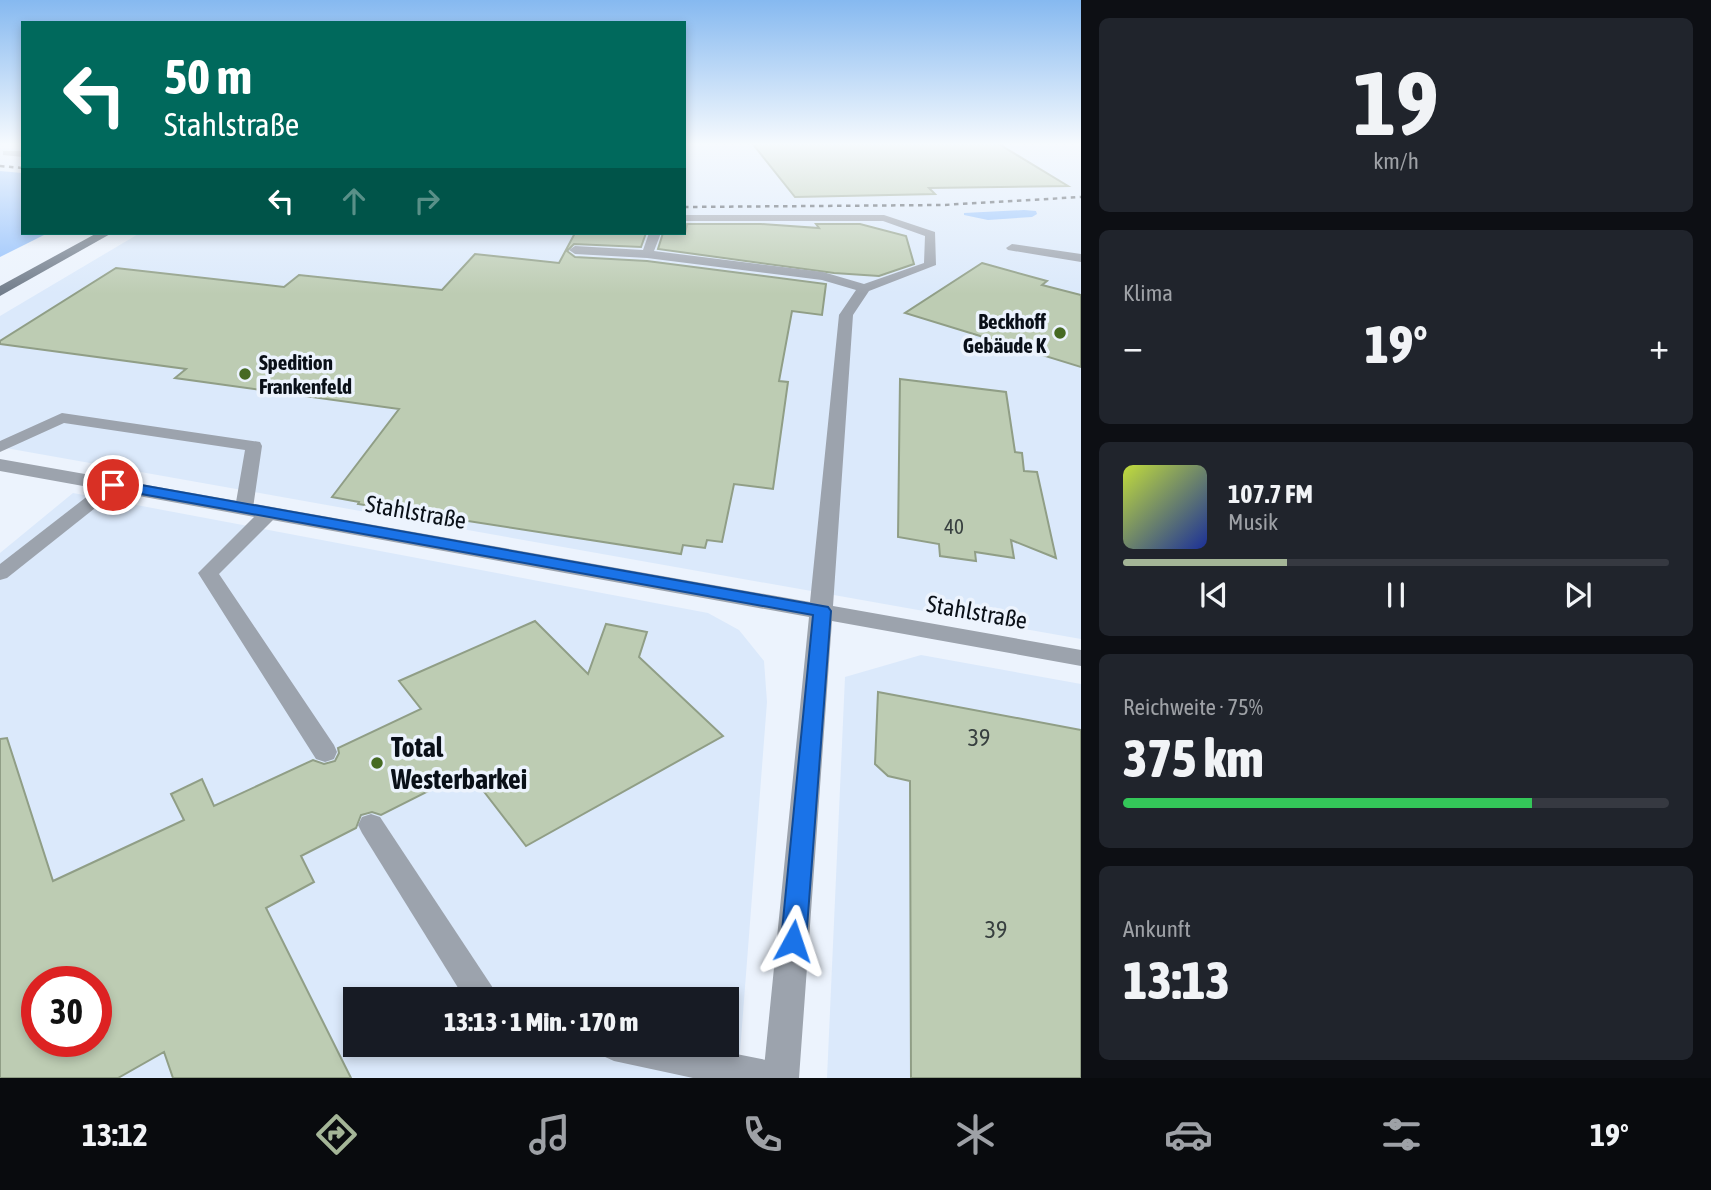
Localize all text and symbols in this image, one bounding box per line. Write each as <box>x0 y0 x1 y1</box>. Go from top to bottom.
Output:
text: 50 m <box>164 48 252 104</box>
icon: left <box>49 49 140 140</box>
text: 19 <box>1353 50 1439 154</box>
text: Stahlstraße <box>164 106 299 143</box>
text: km/h <box>1373 148 1419 174</box>
icon: left <box>262 182 300 220</box>
icon: ahead <box>335 182 373 220</box>
icon: right <box>408 182 446 220</box>
text: Klima <box>1123 280 1173 306</box>
place label: Beckhoff Gebäude K <box>963 309 1047 357</box>
text: 19° <box>1364 314 1428 374</box>
text: − <box>1123 324 1143 367</box>
text: + <box>1649 324 1669 367</box>
marker: Beckhoff Gebäude K <box>1052 325 1068 341</box>
place label: Spedition Frankenfeld <box>259 350 352 398</box>
marker: Spedition Frankenfeld <box>237 366 253 382</box>
pin <box>83 455 143 515</box>
icon: arrive <box>94 466 132 504</box>
text: 107.7 FM <box>1228 479 1313 509</box>
street label: Stahlstraße <box>364 490 468 534</box>
text: Musik <box>1228 509 1278 535</box>
house number: 40 <box>944 514 964 538</box>
icon: previous <box>1195 576 1233 614</box>
icon: pause <box>1377 576 1415 614</box>
icon: next <box>1559 576 1597 614</box>
street label: Stahlstraße <box>925 590 1029 634</box>
text: Reichweite · 75% <box>1123 694 1263 720</box>
house number: 39 <box>968 724 990 751</box>
text: 375 km <box>1123 728 1264 788</box>
place label: Total Westerbarkei <box>390 731 527 795</box>
marker: Total Westerbarkei <box>369 755 385 771</box>
position arrow <box>756 904 830 978</box>
house number: 39 <box>985 916 1007 943</box>
text: Ankunft <box>1123 916 1191 942</box>
text: 13:13 <box>1123 950 1230 1010</box>
speed limit sign: 30 <box>21 966 112 1057</box>
text: 13:13 · 1 Min. · 170 m <box>444 1007 638 1037</box>
icon: directions <box>312 1110 361 1159</box>
icon: music <box>525 1110 574 1159</box>
icon: phone <box>738 1110 787 1159</box>
icon: climate <box>951 1110 1000 1159</box>
icon: car <box>1164 1110 1213 1159</box>
icon: filters <box>1377 1110 1426 1159</box>
text: 13:12 <box>82 1116 148 1153</box>
text: 19° <box>1590 1116 1629 1153</box>

